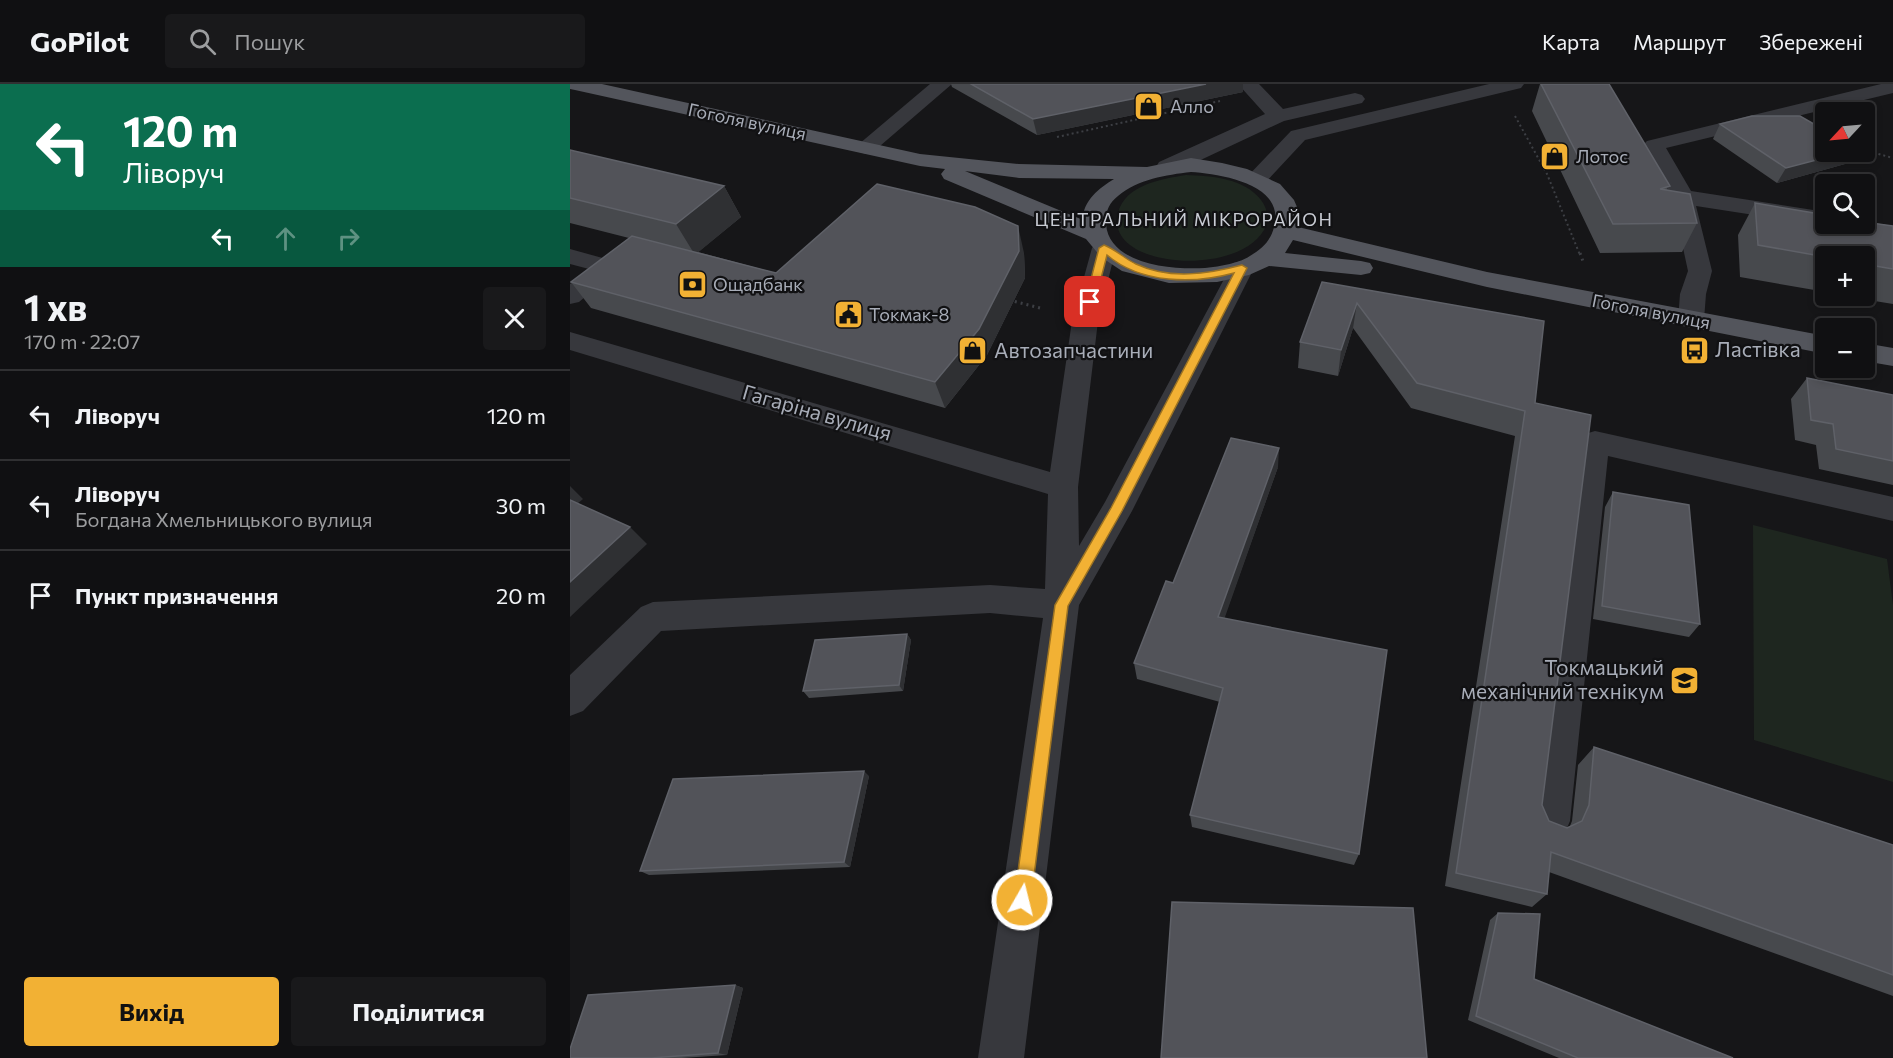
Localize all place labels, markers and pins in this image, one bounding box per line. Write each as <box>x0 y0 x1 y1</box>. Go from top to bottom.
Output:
shop icon: Алло <box>1133 91 1165 123</box>
place label: Алло <box>1170 95 1214 117</box>
shop icon: Лотос <box>1539 141 1571 173</box>
place label: Лотос <box>1576 145 1628 167</box>
bank icon: Ощадбанк <box>676 269 708 301</box>
place label: Ощадбанк <box>713 273 803 295</box>
pin <box>1064 276 1115 327</box>
public building icon: Токмак-8 <box>832 299 864 331</box>
place label: Токмак-8 <box>869 303 950 325</box>
bus stop icon: Ластівка <box>1678 334 1710 366</box>
shop icon: Автозапчастини <box>957 335 989 367</box>
place label: Ластівка <box>1715 336 1801 361</box>
place label: Автозапчастини <box>994 337 1153 362</box>
place label: Токмацький механічний технікум <box>1461 654 1664 703</box>
school or university icon: Токмацький механічний технікум <box>1669 664 1701 696</box>

